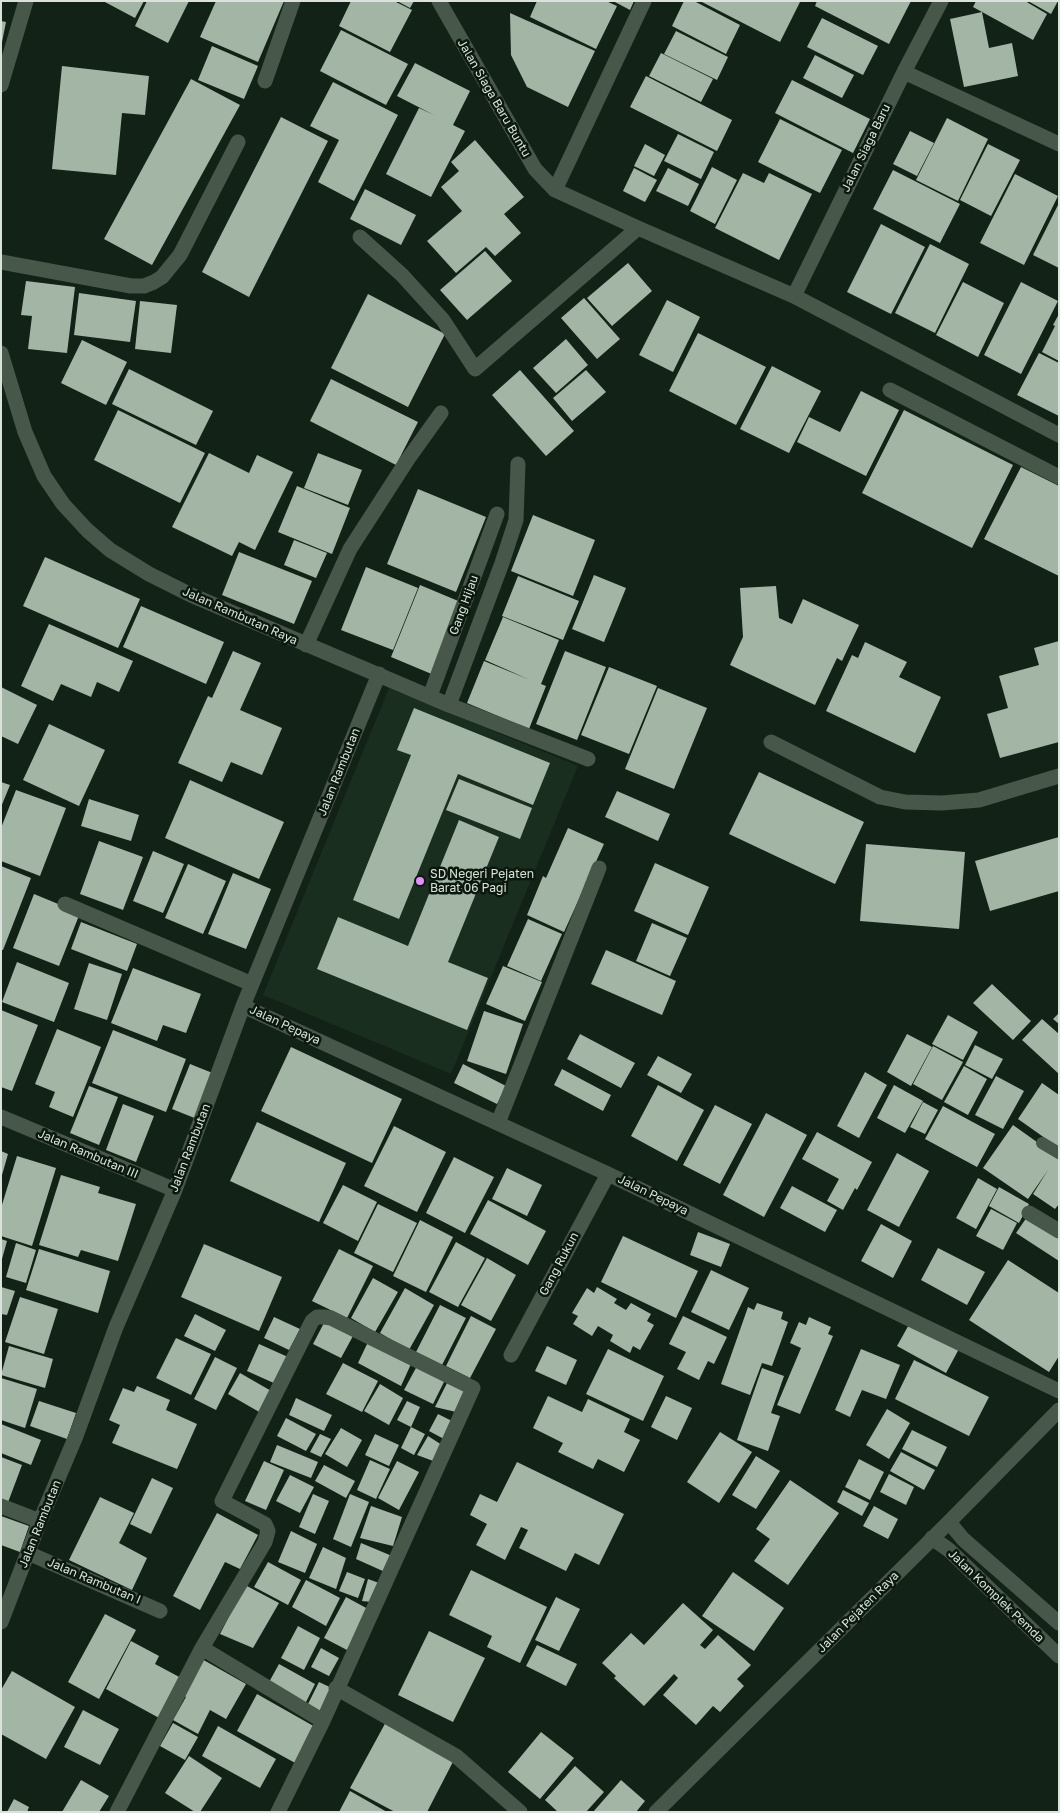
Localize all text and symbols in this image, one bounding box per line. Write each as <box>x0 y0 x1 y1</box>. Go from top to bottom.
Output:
street label: Jalan Siaga Baru Buntu <box>454 37 534 159</box>
street label: Jalan Siaga Baru <box>838 102 894 194</box>
street label: Gang Hijau <box>447 573 481 637</box>
street label: Jalan Rambutan Raya <box>180 584 300 648</box>
street label: Jalan Rambutan <box>315 726 363 818</box>
place label: SD Negeri Pejaten Barat 06 Pagi <box>430 867 534 895</box>
marker: SD Negeri Pejaten Barat 06 Pagi <box>414 875 426 887</box>
street label: Jalan Pepaya <box>247 1002 323 1048</box>
street label: Jalan Rambutan <box>167 1102 213 1194</box>
street label: Jalan Rambutan III <box>36 1126 140 1182</box>
street label: Jalan Pepaya <box>616 1172 690 1218</box>
street label: Gang Rukun <box>536 1230 582 1298</box>
street label: Jalan Rambutan <box>16 1478 64 1570</box>
street label: Jalan Komplek Pemda <box>945 1546 1047 1646</box>
street label: Jalan Rambutan I <box>45 1555 143 1607</box>
street label: Jalan Pejaten Raya <box>814 1568 902 1656</box>

